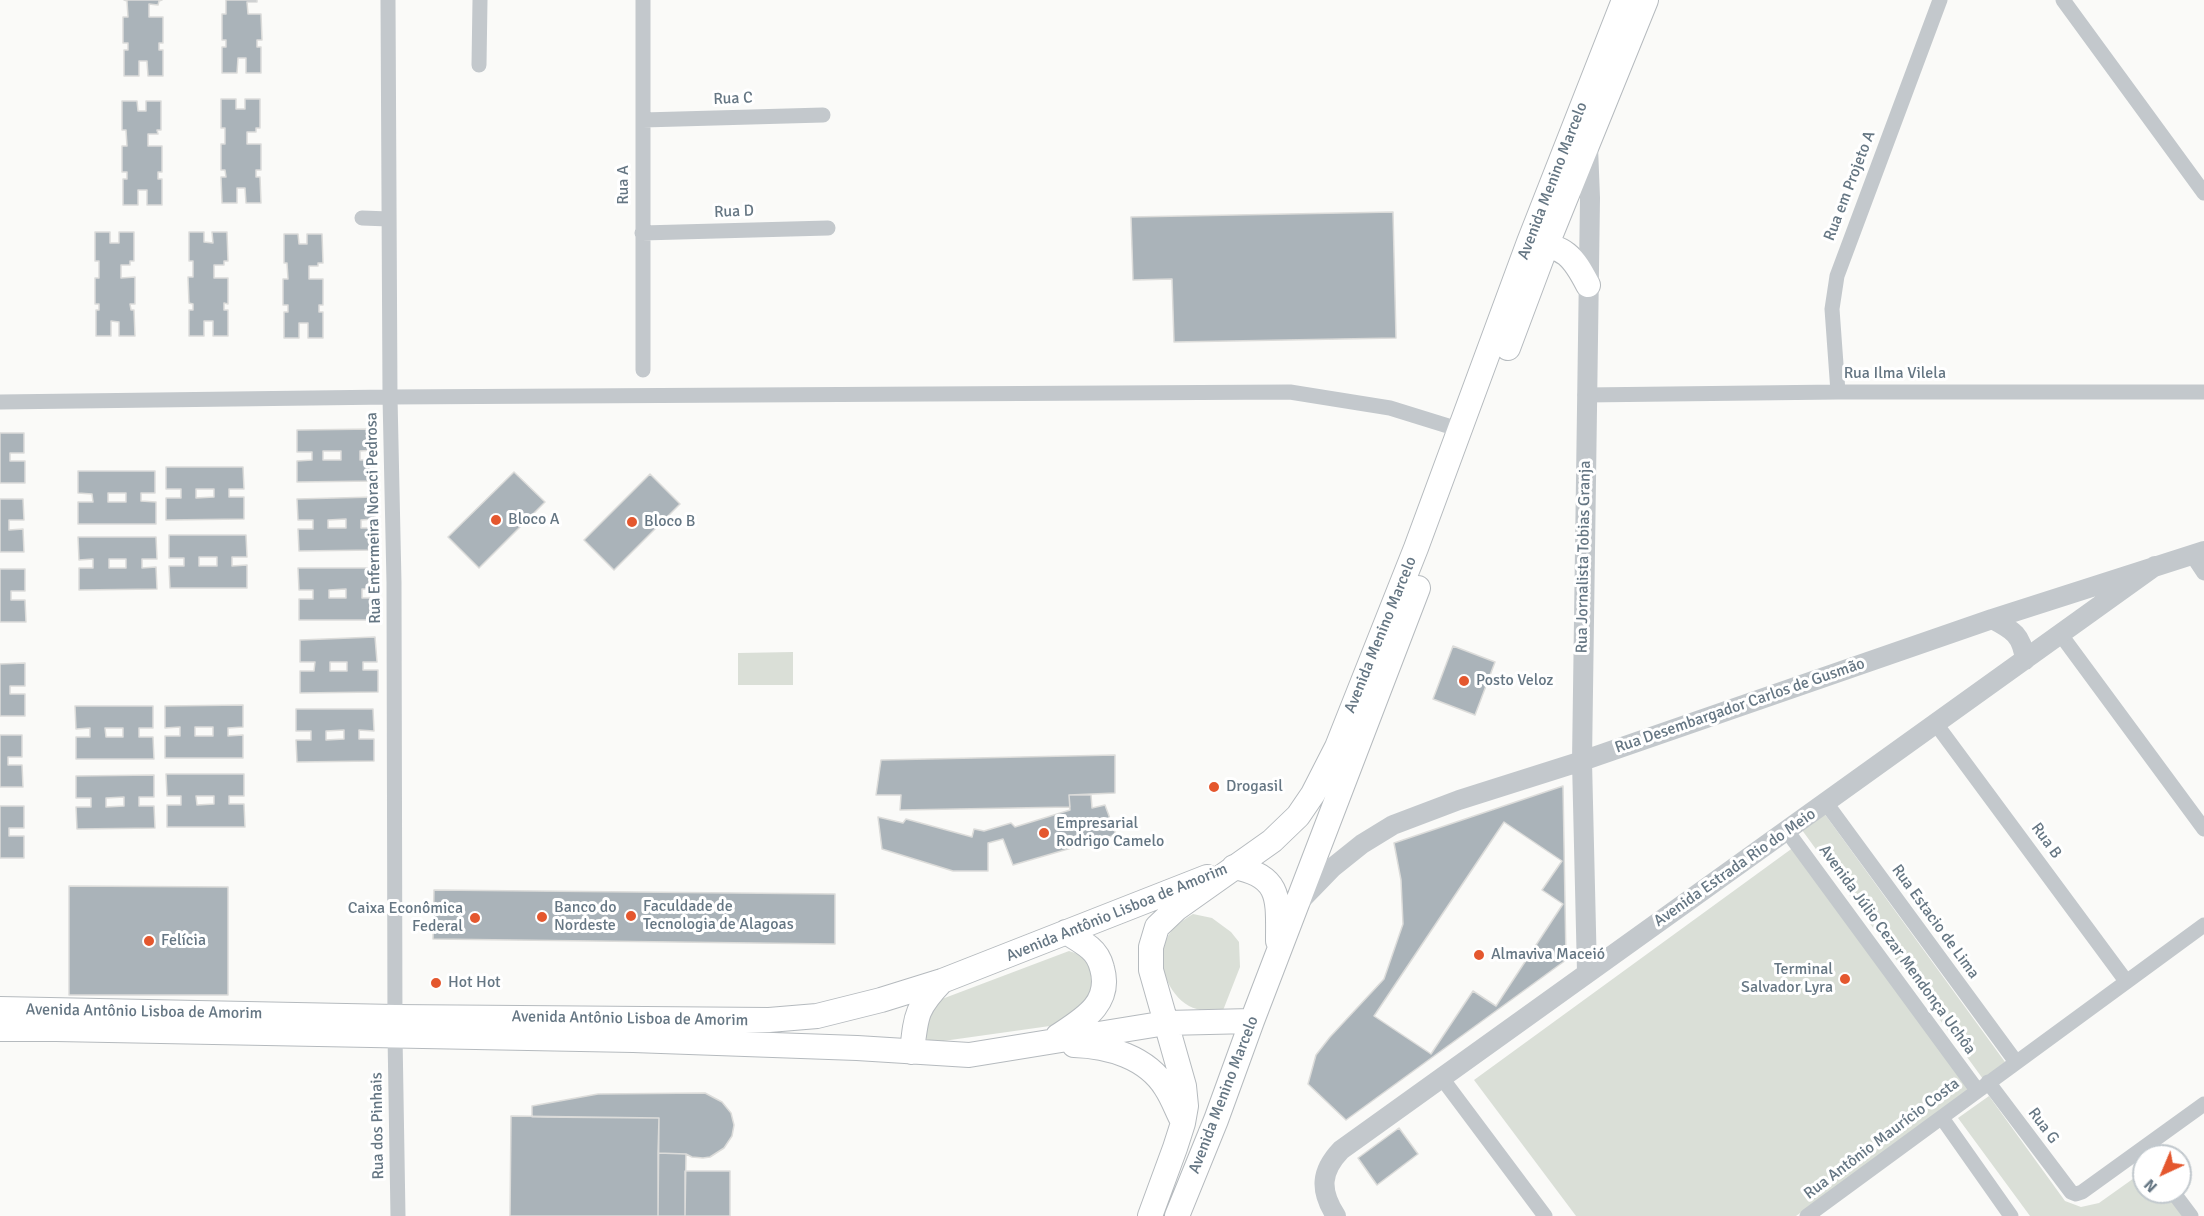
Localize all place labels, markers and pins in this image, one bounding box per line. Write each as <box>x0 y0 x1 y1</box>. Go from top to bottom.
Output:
place label: Bloco A <box>508 510 560 530</box>
place label: Bloco B <box>644 512 696 532</box>
marker: Bloco A <box>489 513 503 527</box>
marker: Bloco B <box>625 515 639 529</box>
place label: Posto Veloz <box>1476 671 1553 691</box>
marker: Posto Veloz <box>1457 674 1471 688</box>
place label: Drogasil <box>1226 777 1283 797</box>
marker: Drogasil <box>1207 780 1221 794</box>
place label: Empresarial Rodrigo Camelo <box>1056 814 1164 852</box>
marker: Empresarial Rodrigo Camelo <box>1037 826 1051 840</box>
place label: Faculdade de Tecnologia de Alagoas <box>643 897 794 935</box>
place label: Banco do Nordeste <box>554 898 617 936</box>
place label: Caixa Econômica Federal <box>348 899 463 937</box>
marker: Faculdade de Tecnologia de Alagoas <box>624 909 638 923</box>
marker: Banco do Nordeste <box>535 910 549 924</box>
marker: Caixa Econômica Federal <box>468 911 482 925</box>
place label: Felícia <box>161 931 206 951</box>
marker: Felícia <box>142 934 156 948</box>
place label: Almaviva Maceió <box>1491 945 1605 965</box>
marker: Almaviva Maceió <box>1472 948 1486 962</box>
place label: Terminal Salvador Lyra <box>1741 960 1833 998</box>
marker: Terminal Salvador Lyra <box>1838 972 1852 986</box>
place label: Hot Hot <box>448 973 501 993</box>
marker: Hot Hot <box>429 976 443 990</box>

